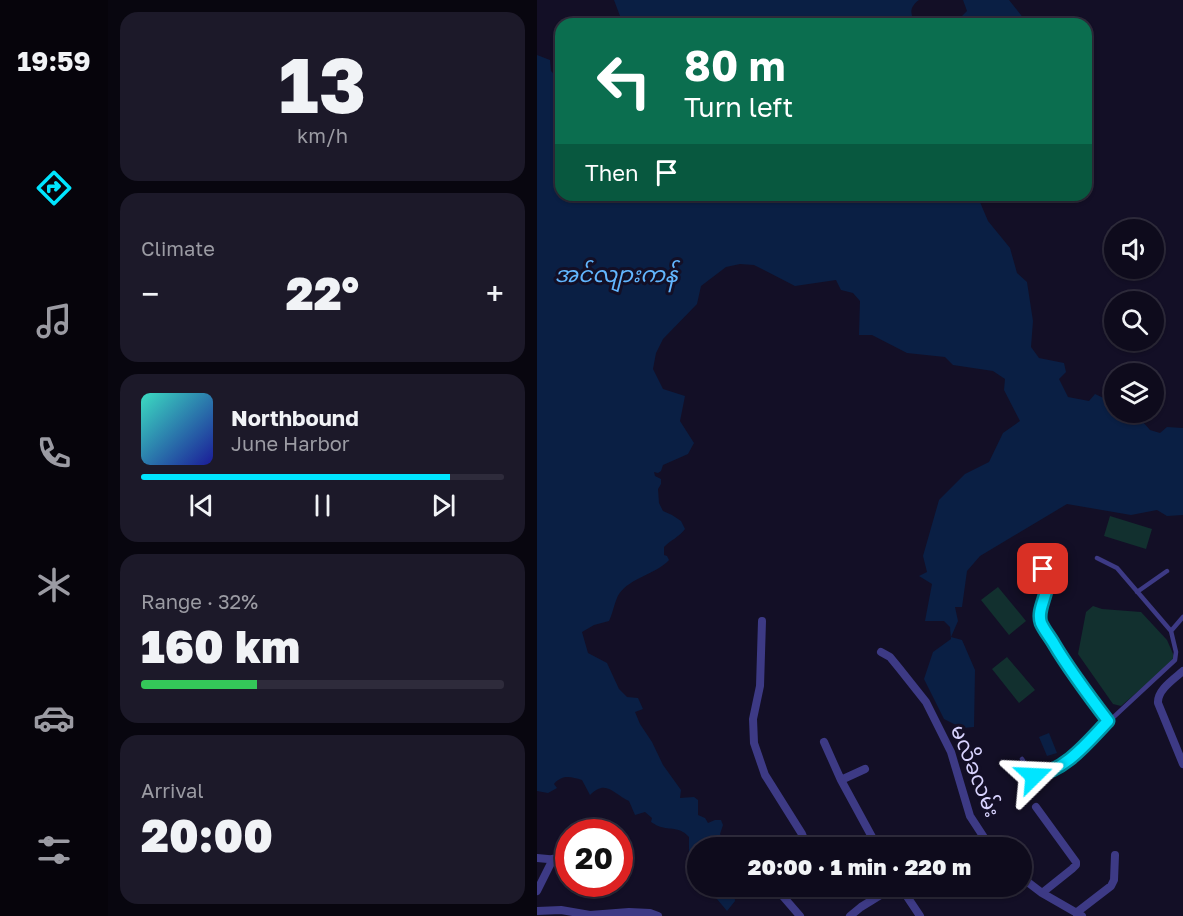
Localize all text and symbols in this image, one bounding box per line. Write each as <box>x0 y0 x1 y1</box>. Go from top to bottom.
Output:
text: 13 <box>279 37 366 130</box>
text: 80 m <box>684 40 785 90</box>
icon: left <box>585 42 663 120</box>
text: 19:59 <box>17 45 91 77</box>
text: Turn left <box>684 91 793 123</box>
text: km/h <box>297 123 348 147</box>
icon: arrive <box>650 156 683 189</box>
text: Then <box>585 159 638 186</box>
icon: directions <box>33 167 75 209</box>
map controls <box>1104 219 1164 423</box>
button: sound <box>1104 219 1164 279</box>
text: Climate <box>141 236 215 260</box>
water label: အင်လျားကန် <box>554 259 680 293</box>
text: 22° <box>286 266 359 320</box>
text: − <box>141 274 159 313</box>
text: + <box>486 274 504 313</box>
button: search <box>1104 291 1164 351</box>
icon: music <box>33 300 75 342</box>
button: layers <box>1104 363 1164 423</box>
text: Northbound <box>231 404 359 431</box>
text: June Harbor <box>231 431 350 455</box>
icon: phone <box>33 432 75 474</box>
icon: previous <box>185 489 218 522</box>
icon: pause <box>306 489 339 522</box>
icon: next <box>427 489 460 522</box>
pin <box>1017 543 1068 594</box>
icon: arrive <box>1026 552 1059 585</box>
icon: climate <box>33 564 75 606</box>
text: Range · 32% <box>141 589 258 613</box>
text: 160 km <box>141 619 300 673</box>
icon: car <box>33 697 75 739</box>
street label: မလိခလမ်း <box>946 720 1008 821</box>
position arrow <box>1002 744 1066 808</box>
text: Arrival <box>141 778 204 802</box>
text: 20:00 <box>141 808 273 862</box>
speed limit sign: 20 <box>555 819 633 897</box>
icon: filters <box>33 829 75 871</box>
text: 20:00 · 1 min · 220 m <box>748 853 971 880</box>

